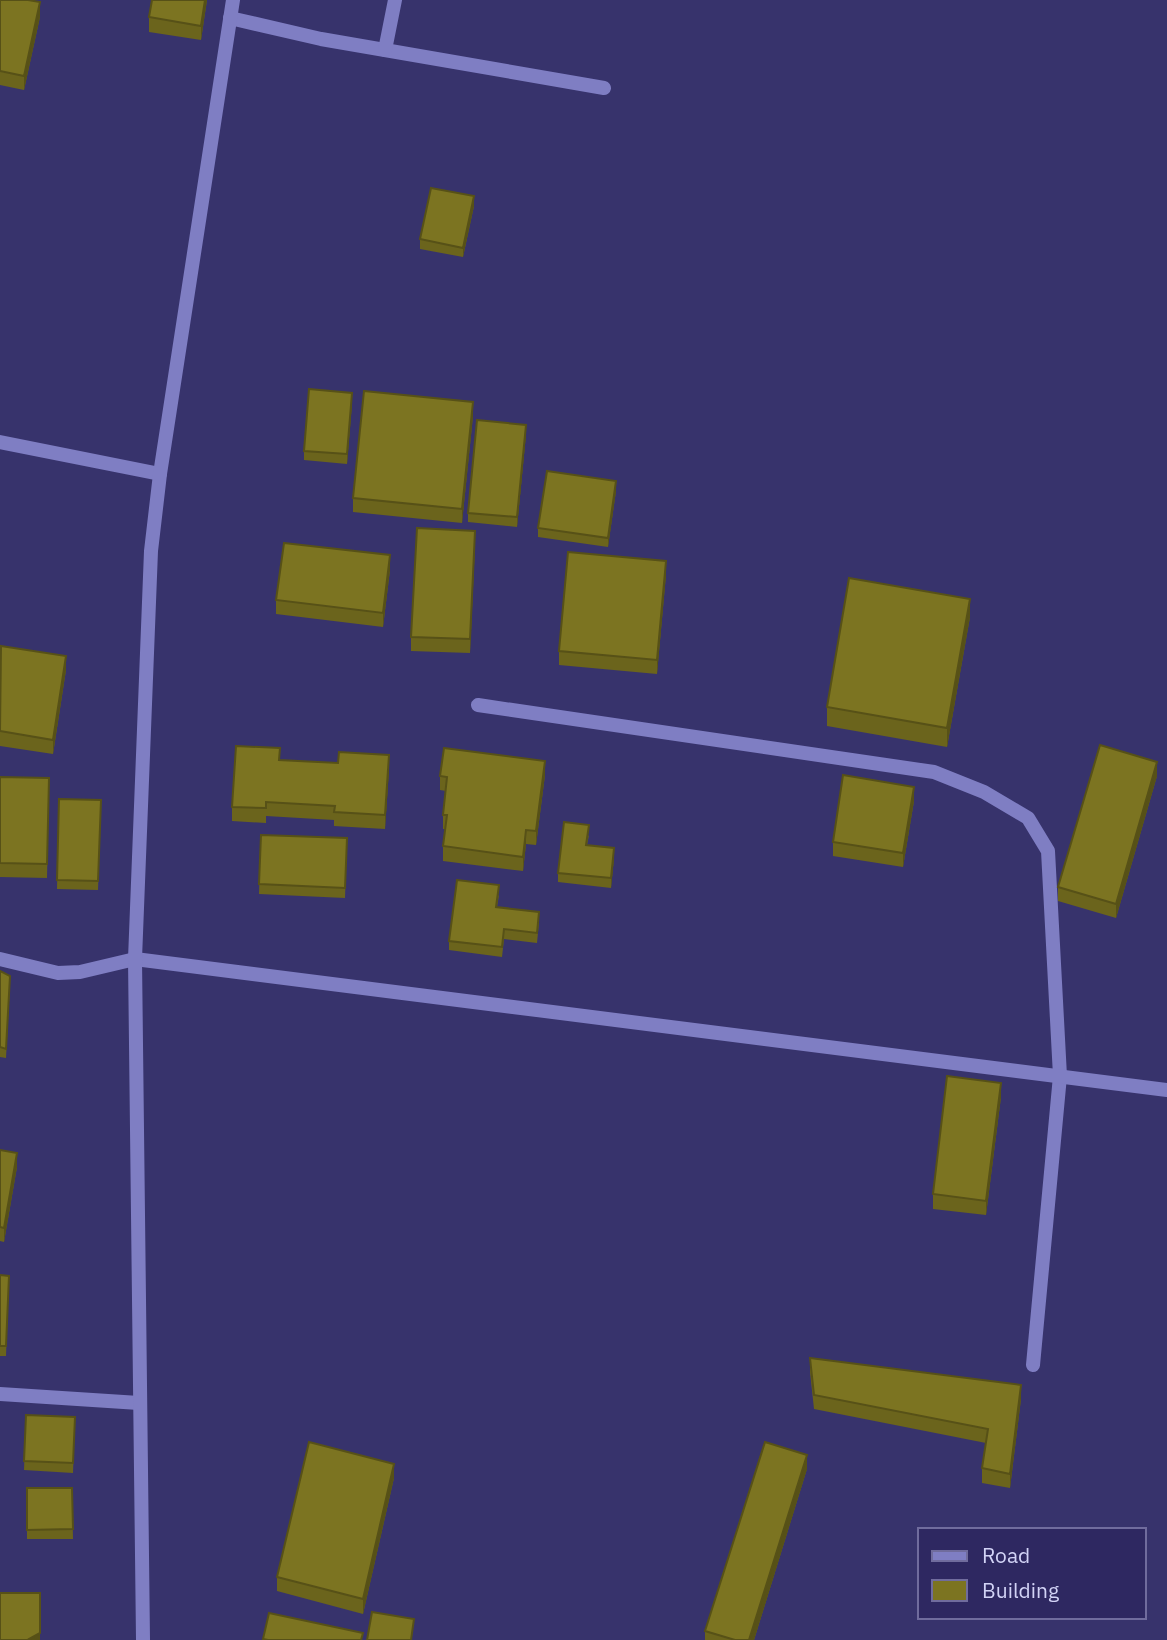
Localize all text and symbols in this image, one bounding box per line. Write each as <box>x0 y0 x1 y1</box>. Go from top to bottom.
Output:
legend <box>918 1528 1146 1619</box>
text: Road <box>982 1541 1030 1569</box>
text: Building <box>982 1576 1059 1604</box>

